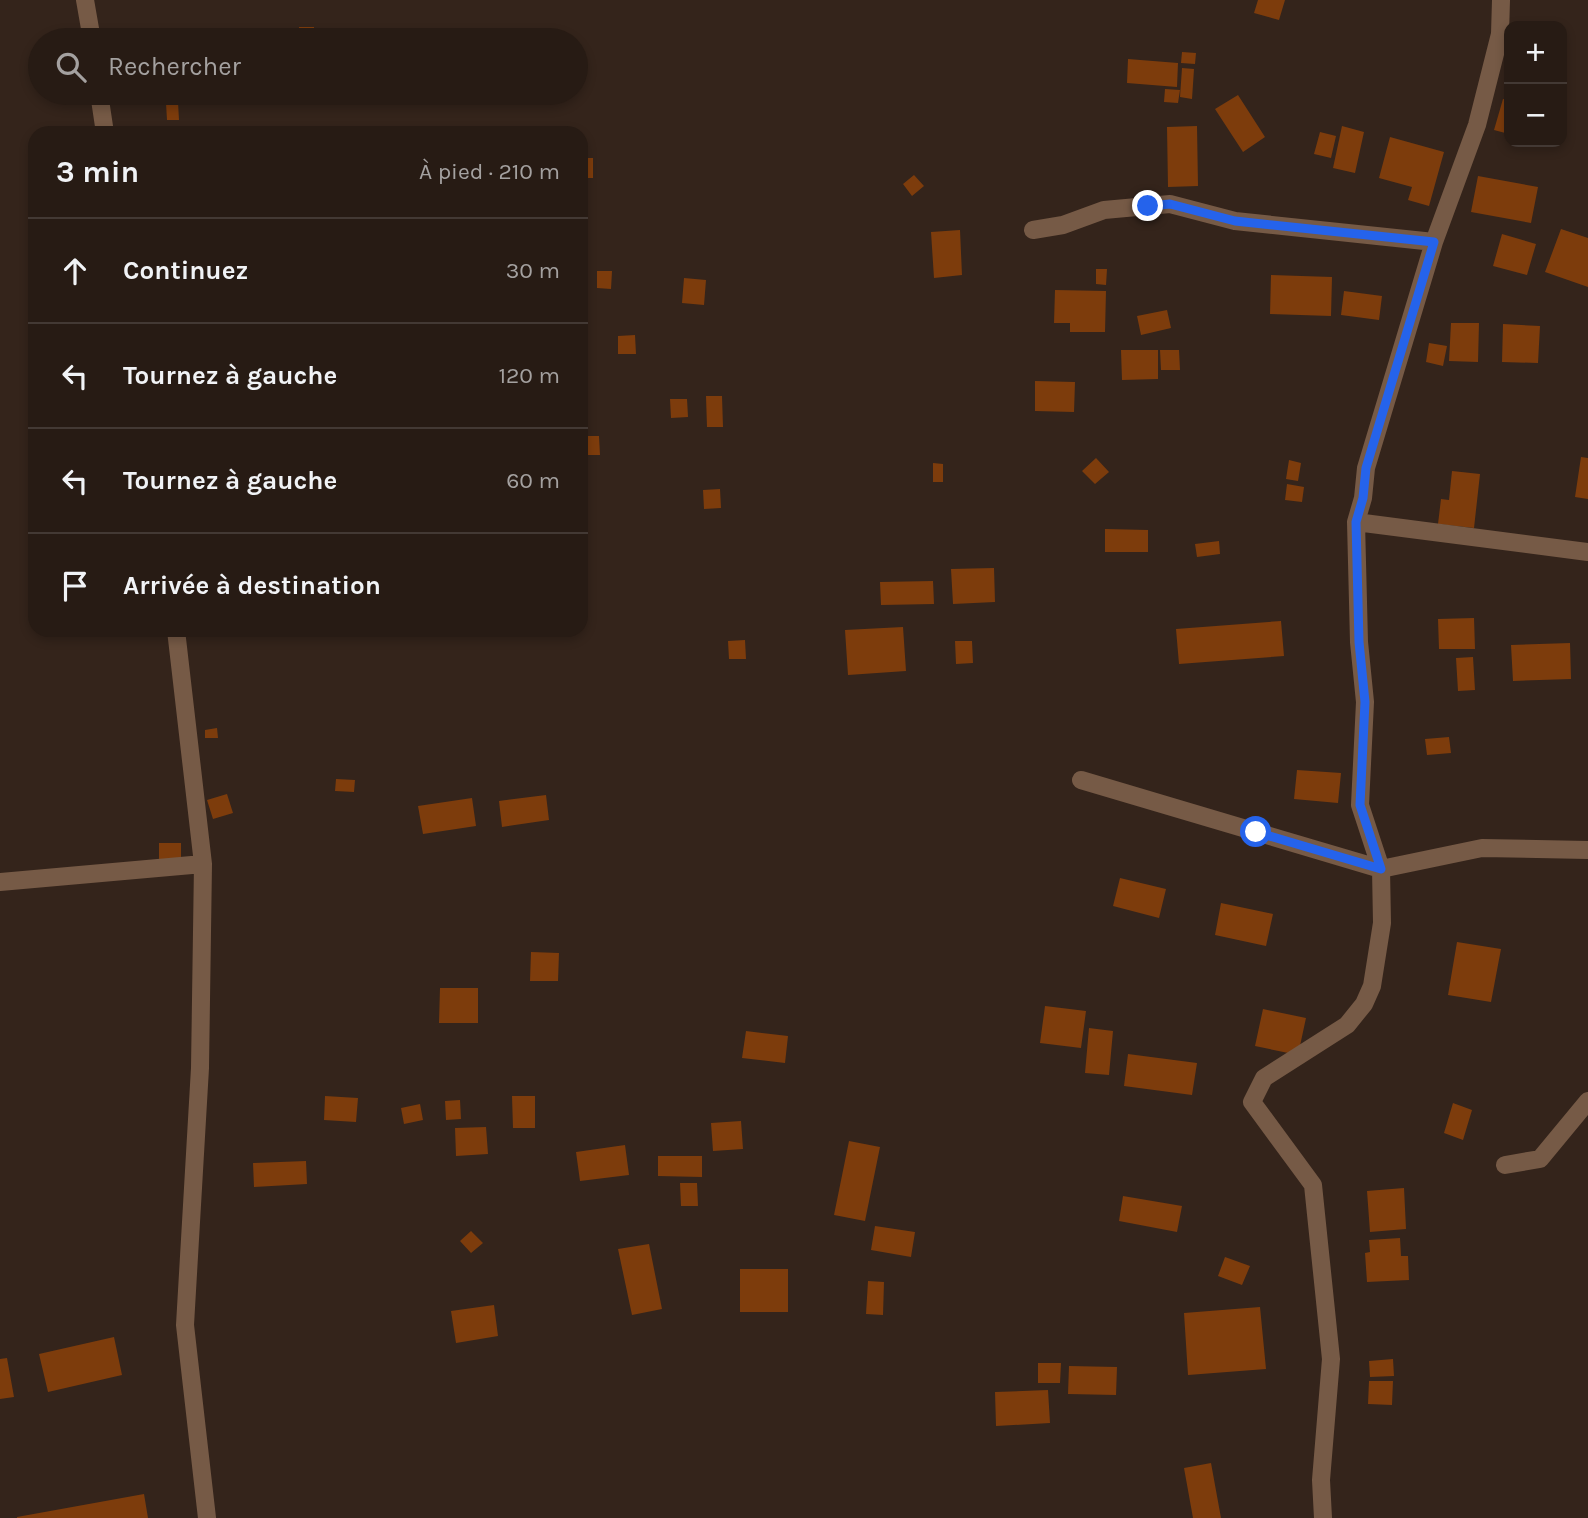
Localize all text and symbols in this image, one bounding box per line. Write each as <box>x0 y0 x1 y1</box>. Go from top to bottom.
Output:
map controls <box>1504 21 1567 147</box>
button: + <box>1504 21 1567 84</box>
search box <box>28 28 588 105</box>
icon: search <box>52 48 90 86</box>
text: Rechercher <box>108 51 241 82</box>
button: − <box>1504 84 1567 147</box>
text: 3 min <box>56 154 139 190</box>
text: À pied · 210 m <box>419 158 560 185</box>
route end <box>1132 190 1163 221</box>
icon: ahead <box>56 252 94 290</box>
text: Continuez <box>123 255 248 286</box>
text: 30 m <box>506 257 560 284</box>
icon: left <box>56 357 94 395</box>
text: Tournez à gauche <box>123 360 337 391</box>
text: 120 m <box>498 362 560 389</box>
icon: left <box>56 462 94 500</box>
text: Tournez à gauche <box>123 465 337 496</box>
text: 60 m <box>506 467 560 494</box>
icon: arrive <box>56 567 94 605</box>
text: Arrivée à destination <box>123 570 381 601</box>
route start <box>1240 816 1271 847</box>

